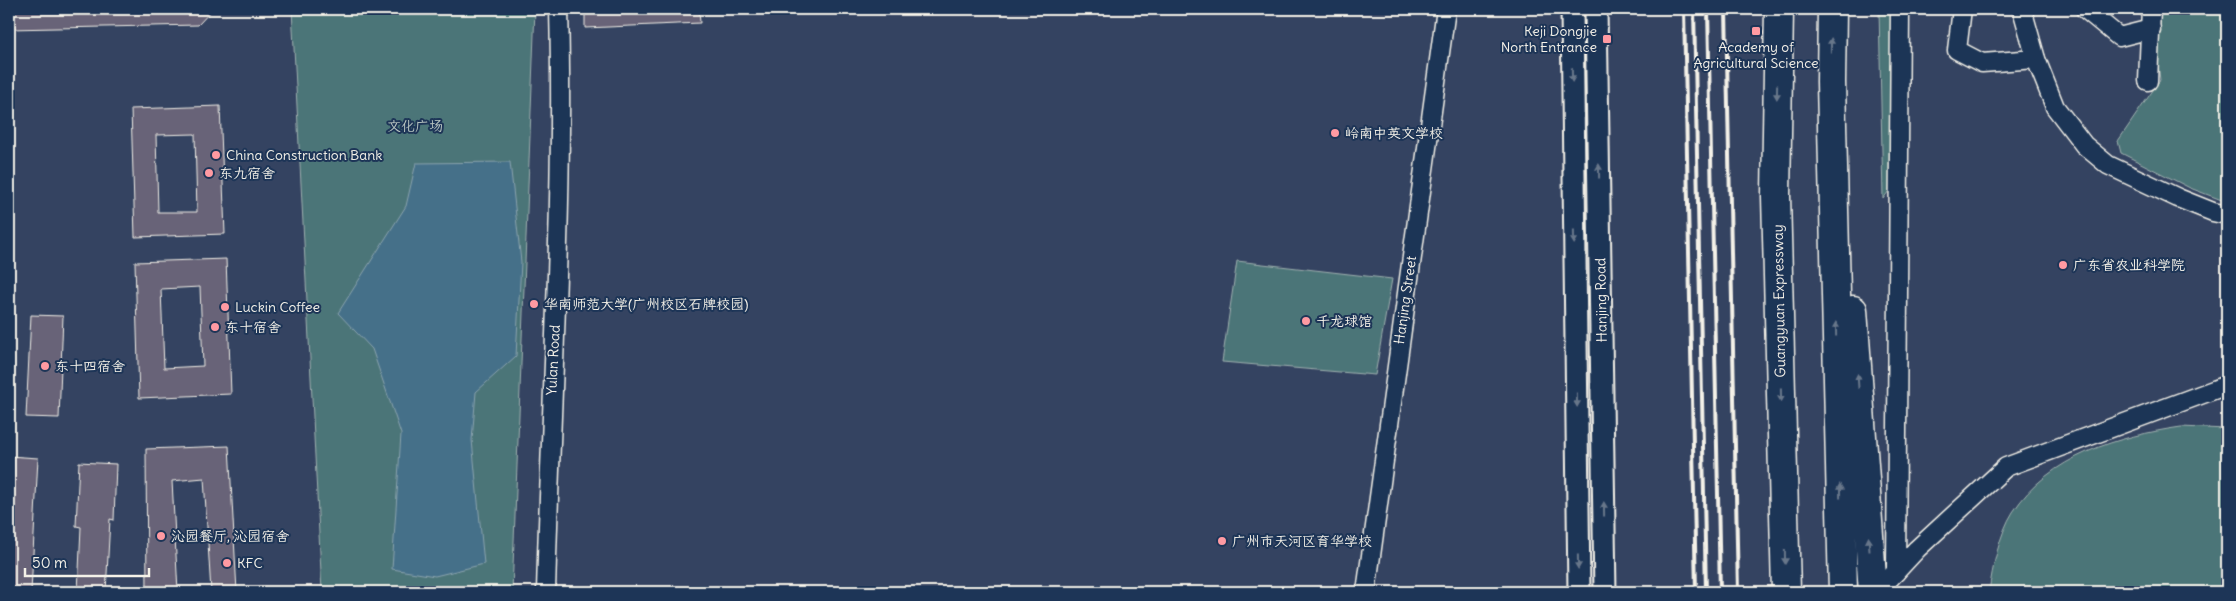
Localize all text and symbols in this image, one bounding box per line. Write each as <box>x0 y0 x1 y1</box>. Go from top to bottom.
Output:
place label: Keji Dongjie North Entrance <box>1501 22 1597 56</box>
marker: Academy of Agricultural Science <box>1750 25 1762 37</box>
marker: Keji Dongjie North Entrance <box>1601 33 1613 45</box>
one-way arrow <box>1828 37 1836 53</box>
place label: Academy of Agricultural Science <box>1693 38 1819 72</box>
one-way arrow <box>1568 67 1576 83</box>
one-way arrow <box>1773 85 1781 101</box>
park label: 文化广场 <box>387 117 443 135</box>
place label: 岭南中英文学校 <box>1345 124 1443 142</box>
marker: 岭南中英文学校 <box>1329 127 1341 139</box>
place label: China Construction Bank <box>226 146 383 164</box>
marker: China Construction Bank <box>210 149 222 161</box>
one-way arrow <box>1595 163 1603 179</box>
place label: 东九宿舍 <box>219 164 275 182</box>
marker: 东九宿舍 <box>203 167 215 179</box>
street label: Guangyuan Expressway <box>1769 224 1789 378</box>
one-way arrow <box>1570 230 1578 246</box>
street label: Hanjing Street <box>1390 254 1420 345</box>
place label: 广东省农业科学院 <box>2073 256 2185 274</box>
street label: Hanjing Road <box>1591 258 1611 342</box>
marker: 广东省农业科学院 <box>2057 259 2069 271</box>
place label: 华南师范大学(广州校区石牌校园) <box>544 295 748 313</box>
place label: Luckin Coffee <box>235 298 320 316</box>
marker: 华南师范大学(广州校区石牌校园) <box>528 298 540 310</box>
marker: Luckin Coffee <box>219 301 231 313</box>
place label: 千龙球馆 <box>1316 312 1372 330</box>
marker: 千龙球馆 <box>1300 315 1312 327</box>
place label: 东十宿舍 <box>225 318 281 336</box>
one-way arrow <box>1832 320 1840 336</box>
marker: 东十宿舍 <box>209 321 221 333</box>
street label: Yulan Road <box>542 324 564 396</box>
place label: 东十四宿舍 <box>55 357 125 375</box>
marker: 东十四宿舍 <box>39 360 51 372</box>
one-way arrow <box>1854 373 1862 389</box>
one-way arrow <box>1777 387 1785 403</box>
one-way arrow <box>1573 392 1581 408</box>
one-way arrow <box>1836 483 1844 499</box>
one-way arrow <box>1600 500 1608 516</box>
place label: 沁园餐厅, 沁园宿舍 <box>171 527 289 545</box>
marker: 沁园餐厅, 沁园宿舍 <box>155 530 167 542</box>
place label: 广州市天河区育华学校 <box>1232 532 1372 550</box>
marker: 广州市天河区育华学校 <box>1216 535 1228 547</box>
one-way arrow <box>1865 535 1873 551</box>
scale bar <box>25 546 149 578</box>
one-way arrow <box>1782 550 1790 566</box>
text: 50 m <box>32 553 67 572</box>
place label: KFC <box>237 554 263 572</box>
one-way arrow <box>1575 555 1583 571</box>
marker: KFC <box>221 557 233 569</box>

